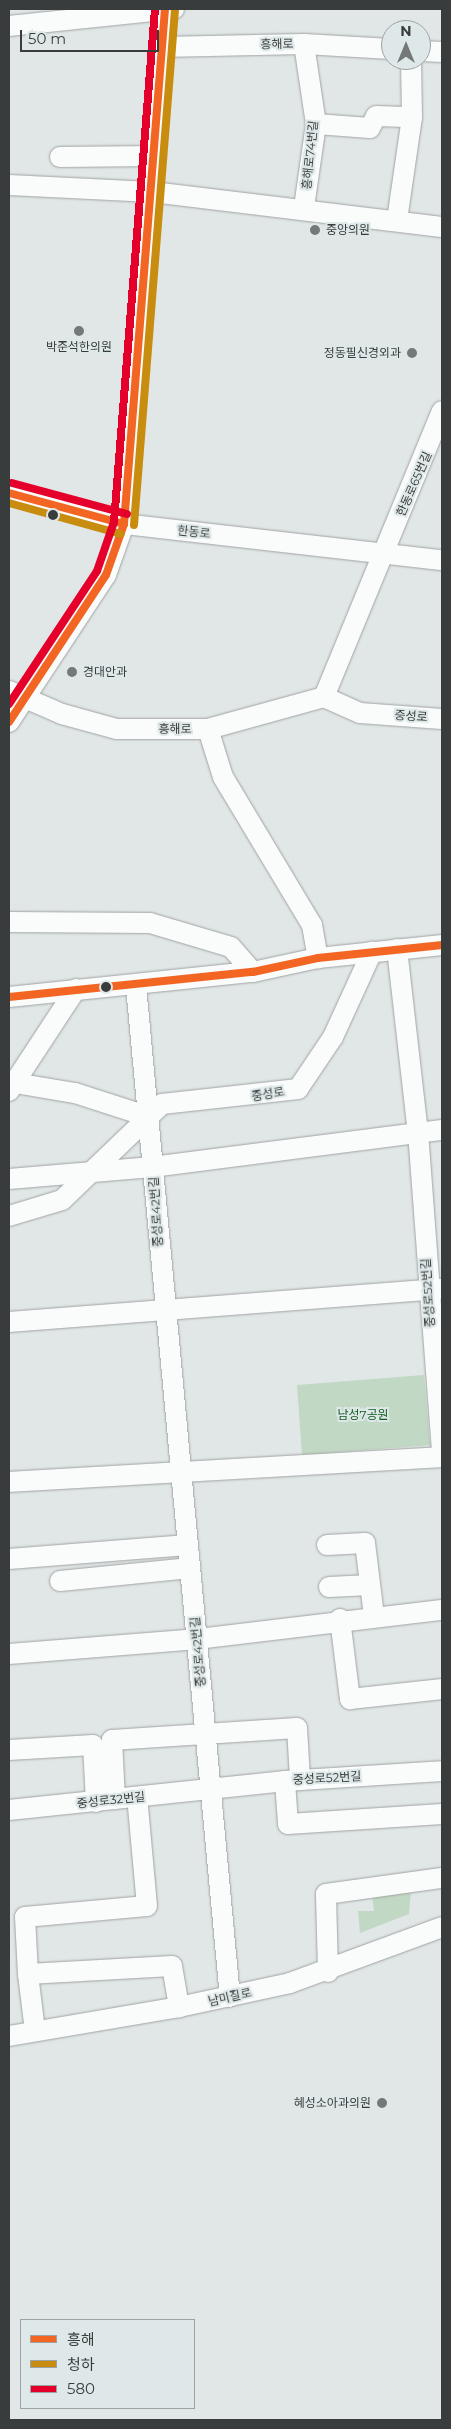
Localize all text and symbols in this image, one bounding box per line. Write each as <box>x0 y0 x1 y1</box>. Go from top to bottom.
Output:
scale bar <box>22 20 161 52</box>
north arrow <box>381 20 431 70</box>
text: N <box>400 22 412 40</box>
text: 50 m <box>28 29 66 48</box>
street label: 흥해로 <box>260 37 294 51</box>
street label: 흥해로74번길 <box>299 120 321 190</box>
marker: 중앙의원 <box>308 223 322 237</box>
place label: 중앙의원 <box>326 223 370 237</box>
marker: 박준석한의원 <box>72 324 86 338</box>
place label: 박준석한의원 <box>46 340 112 354</box>
place label: 정동필신경외과 <box>324 346 401 360</box>
marker: 정동필신경외과 <box>405 346 419 360</box>
street label: 한동로65번길 <box>393 449 435 519</box>
unlabelled marker <box>48 510 58 520</box>
street label: 한동로 <box>177 523 211 541</box>
marker: 경대안과 <box>65 665 79 679</box>
place label: 경대안과 <box>83 665 127 679</box>
street label: 중성로 <box>394 708 428 724</box>
street label: 흥해로 <box>158 722 192 736</box>
unlabelled marker <box>101 982 111 992</box>
street label: 중성로 <box>250 1084 286 1104</box>
street label: 중성로42번길 <box>146 1177 166 1247</box>
street label: 중성로52번길 <box>418 1258 438 1328</box>
park label: 남성7공원 <box>337 1408 389 1422</box>
street label: 중성로42번길 <box>188 1617 208 1687</box>
street label: 중성로52번길 <box>292 1769 362 1787</box>
street label: 중성로32번길 <box>76 1789 146 1811</box>
street label: 남미질로 <box>207 1985 253 2009</box>
place label: 혜성소아과의원 <box>294 2096 371 2110</box>
marker: 혜성소아과의원 <box>375 2096 389 2110</box>
legend <box>20 2319 195 2409</box>
text: 흥해 <box>67 2330 95 2349</box>
text: 청하 <box>67 2355 95 2374</box>
text: 580 <box>67 2379 95 2398</box>

